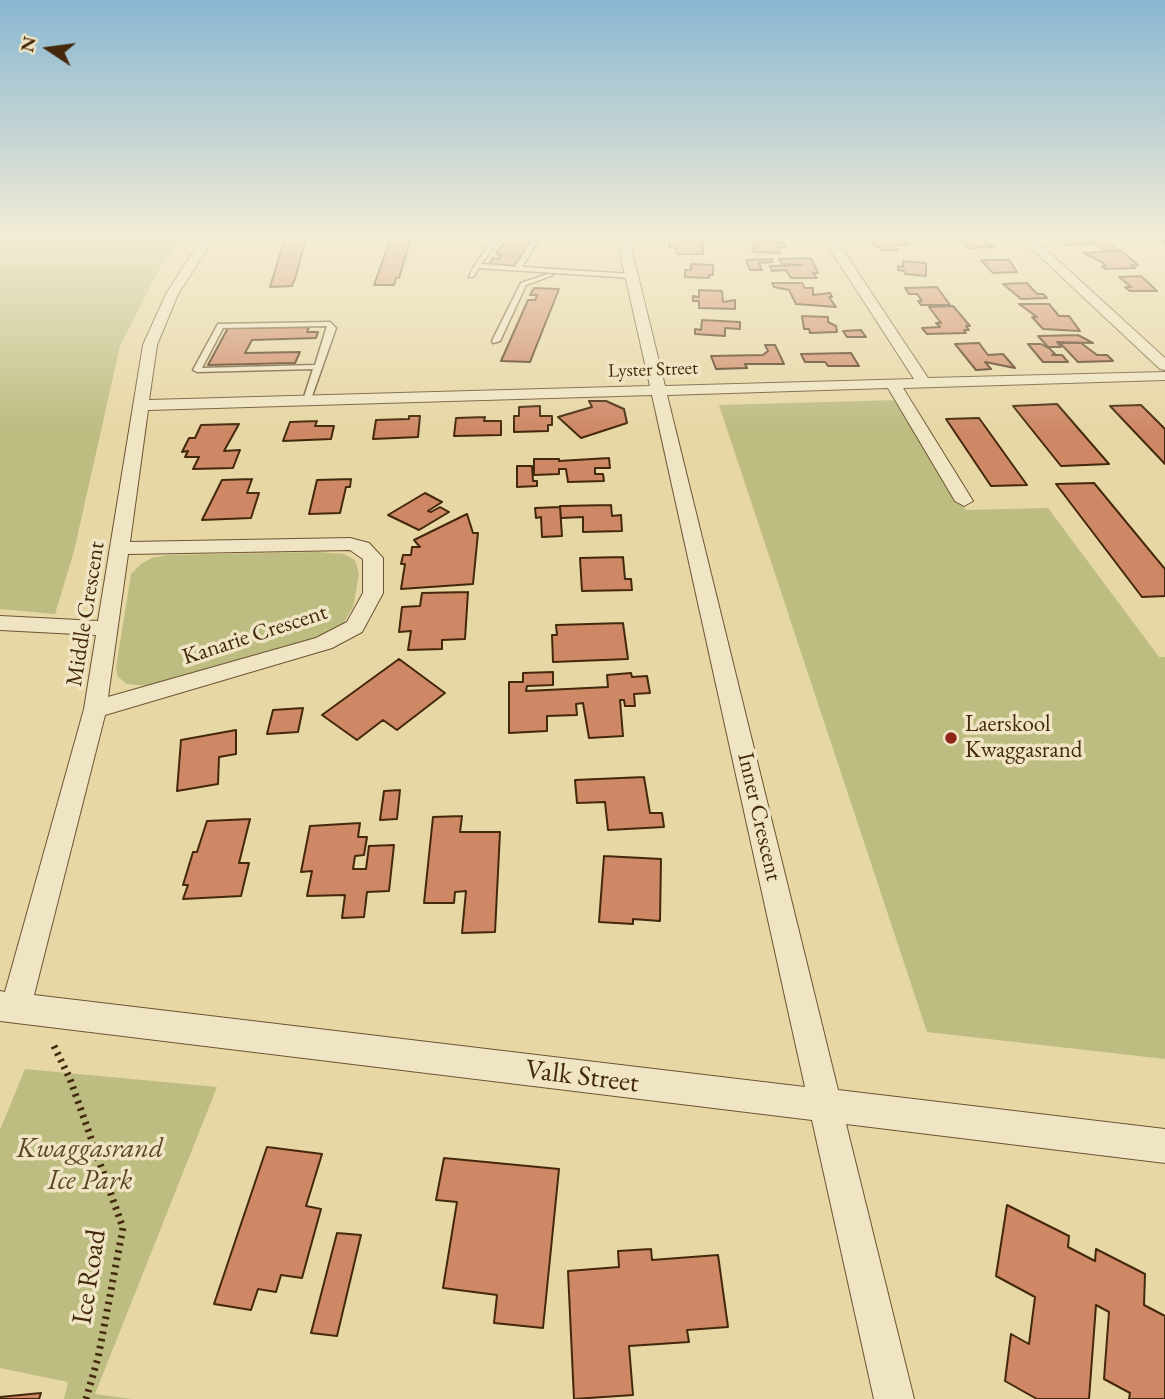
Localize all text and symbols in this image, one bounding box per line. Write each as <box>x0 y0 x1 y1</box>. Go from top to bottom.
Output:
north arrow <box>14 14 84 84</box>
text: N <box>14 34 42 54</box>
street label: Lyster Street <box>608 357 698 383</box>
street label: Middle Crescent <box>61 540 111 688</box>
street label: Kanarie Crescent <box>179 599 331 671</box>
place label: Laerskool Kwaggasrand <box>965 711 1083 765</box>
marker: Laerskool Kwaggasrand <box>943 730 959 746</box>
street label: Inner Crescent <box>731 750 787 884</box>
street label: Valk Street <box>523 1053 641 1101</box>
park label: Kwaggasrand Ice Park <box>17 1132 163 1198</box>
street label: Ice Road <box>66 1227 114 1327</box>

